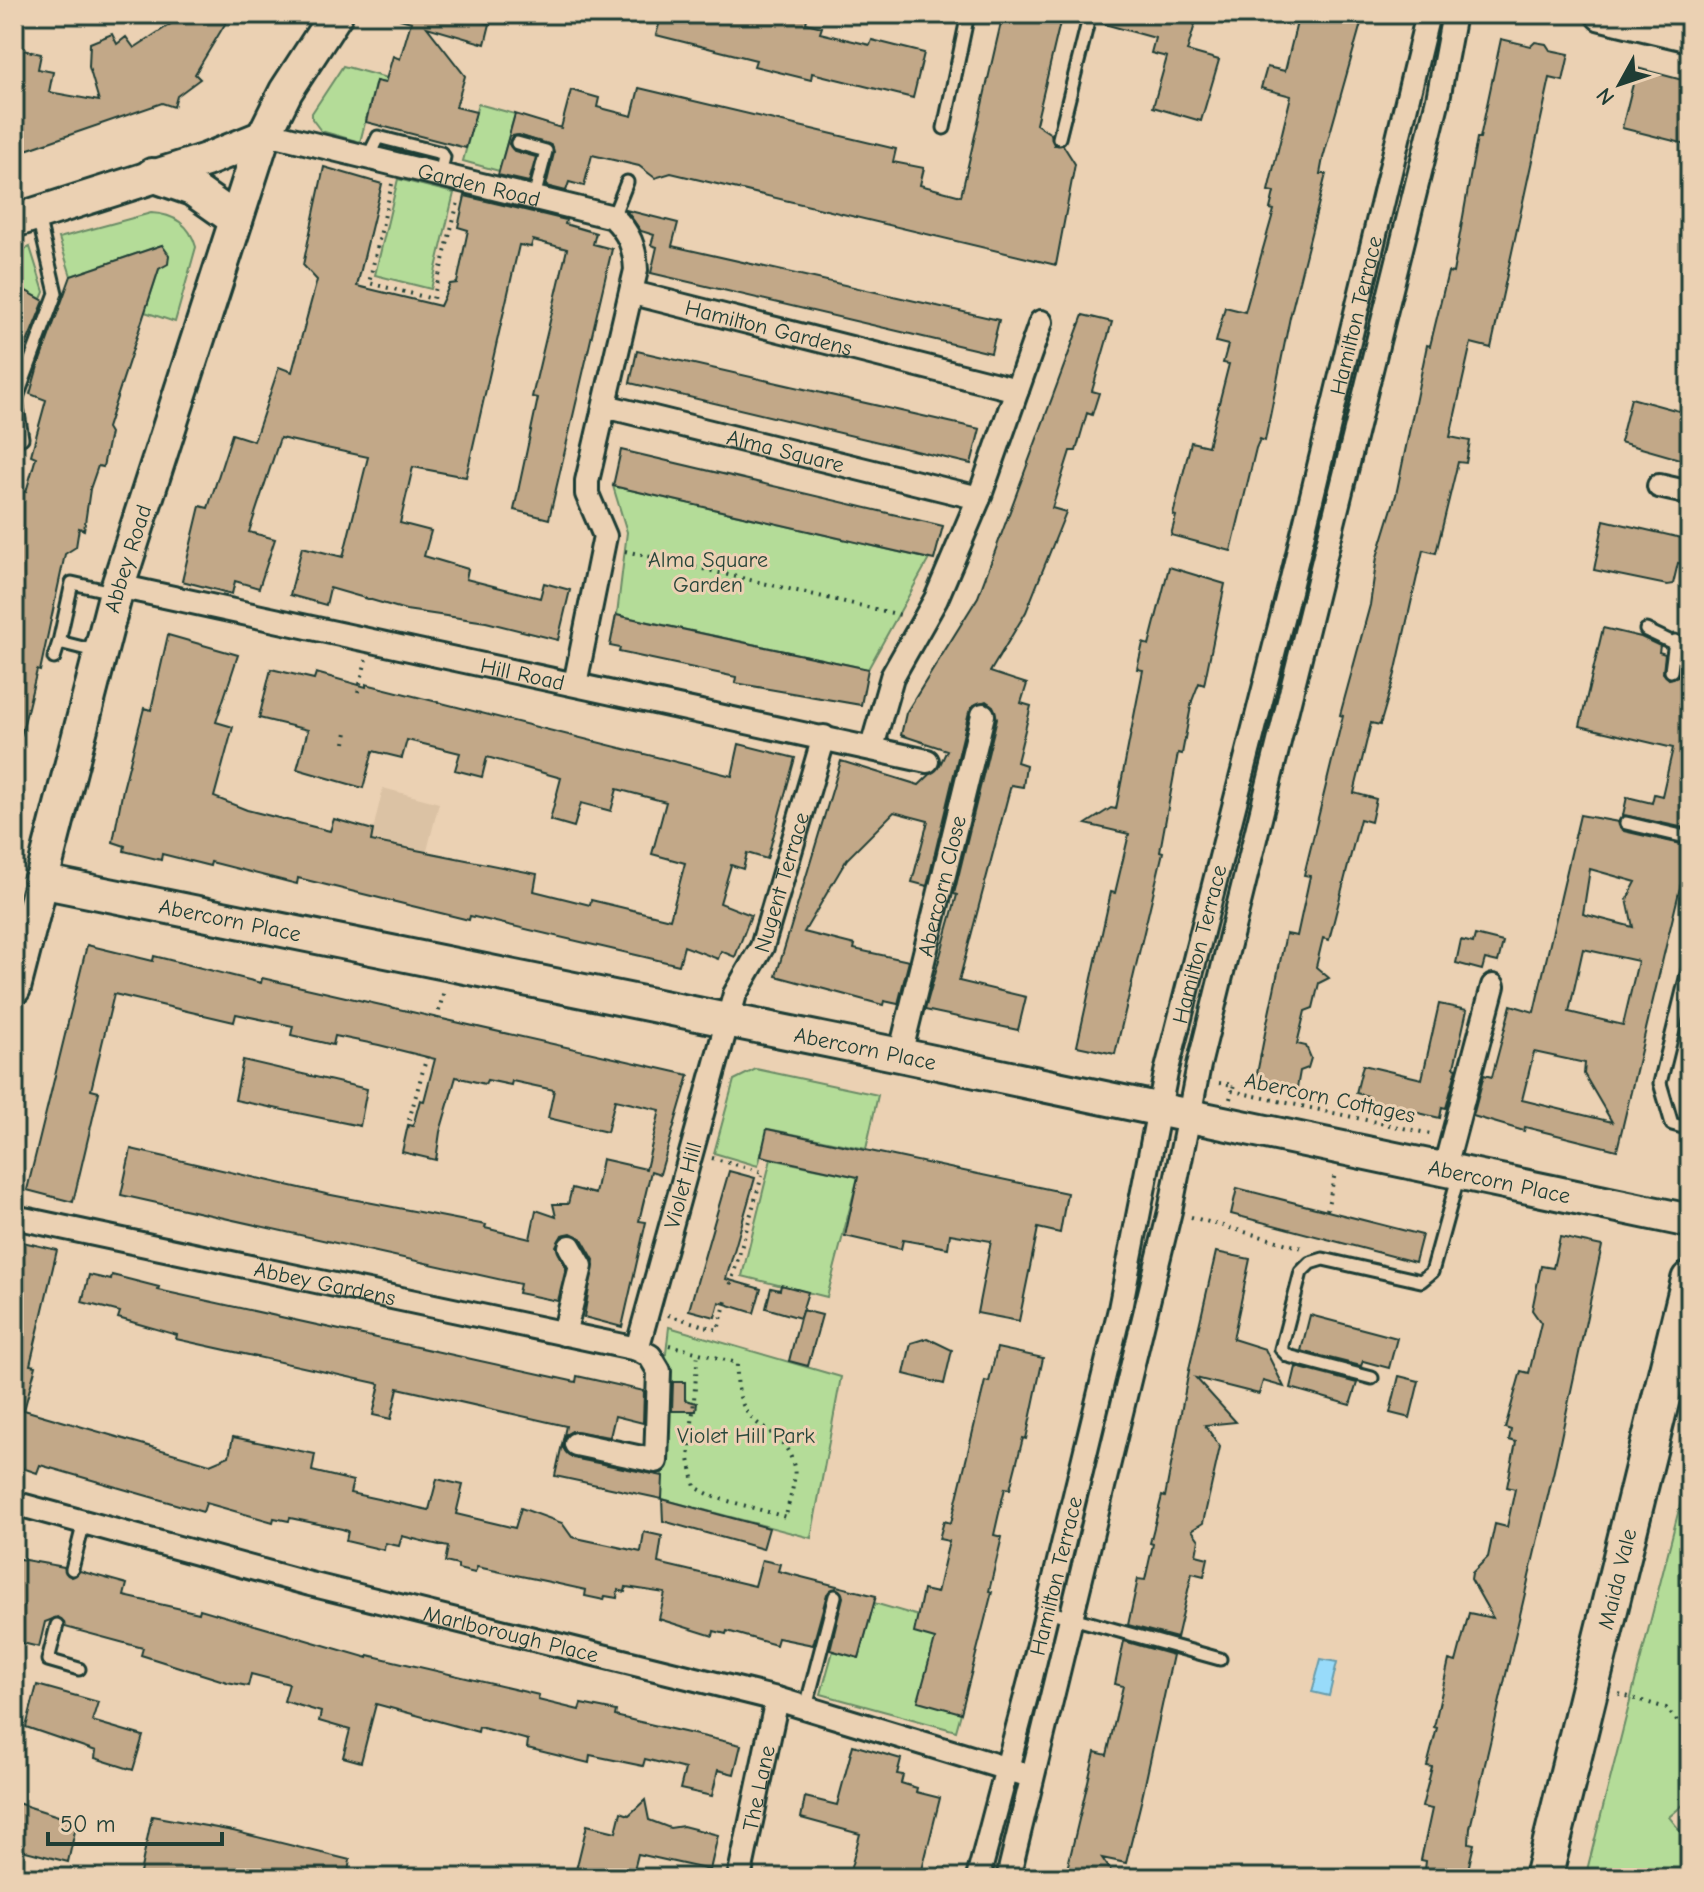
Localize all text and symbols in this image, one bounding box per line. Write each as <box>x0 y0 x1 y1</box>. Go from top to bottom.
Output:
north arrow <box>1580 44 1660 124</box>
text: N <box>1591 82 1620 110</box>
street label: Garden Road <box>415 158 543 213</box>
street label: Hamilton Terrace <box>1325 233 1388 398</box>
street label: Hamilton Gardens <box>682 295 855 362</box>
street label: Alma Square <box>724 424 847 478</box>
street label: Abbey Road <box>99 502 157 616</box>
park label: Alma Square Garden <box>648 547 768 598</box>
street label: Hill Road <box>478 653 567 696</box>
street label: Nugent Terrace <box>749 809 815 956</box>
street label: Abercorn Close <box>913 813 972 959</box>
street label: Hamilton Terrace <box>1167 862 1233 1026</box>
street label: Abercorn Place <box>157 893 303 948</box>
street label: Abercorn Place <box>792 1022 938 1076</box>
street label: Abercorn Cottages <box>1242 1067 1418 1129</box>
street label: Violet Hill <box>659 1139 708 1232</box>
street label: Abercorn Place <box>1426 1154 1573 1210</box>
street label: Abbey Gardens <box>252 1256 398 1312</box>
park label: Violet Hill Park <box>677 1423 815 1449</box>
street label: Hamilton Terrace <box>1025 1494 1088 1658</box>
street label: Maida Vale <box>1593 1526 1642 1632</box>
street label: Marlborough Place <box>421 1600 601 1669</box>
street label: The Lane <box>737 1743 781 1833</box>
scale bar <box>48 1796 222 1846</box>
text: 50 m <box>60 1810 116 1838</box>

